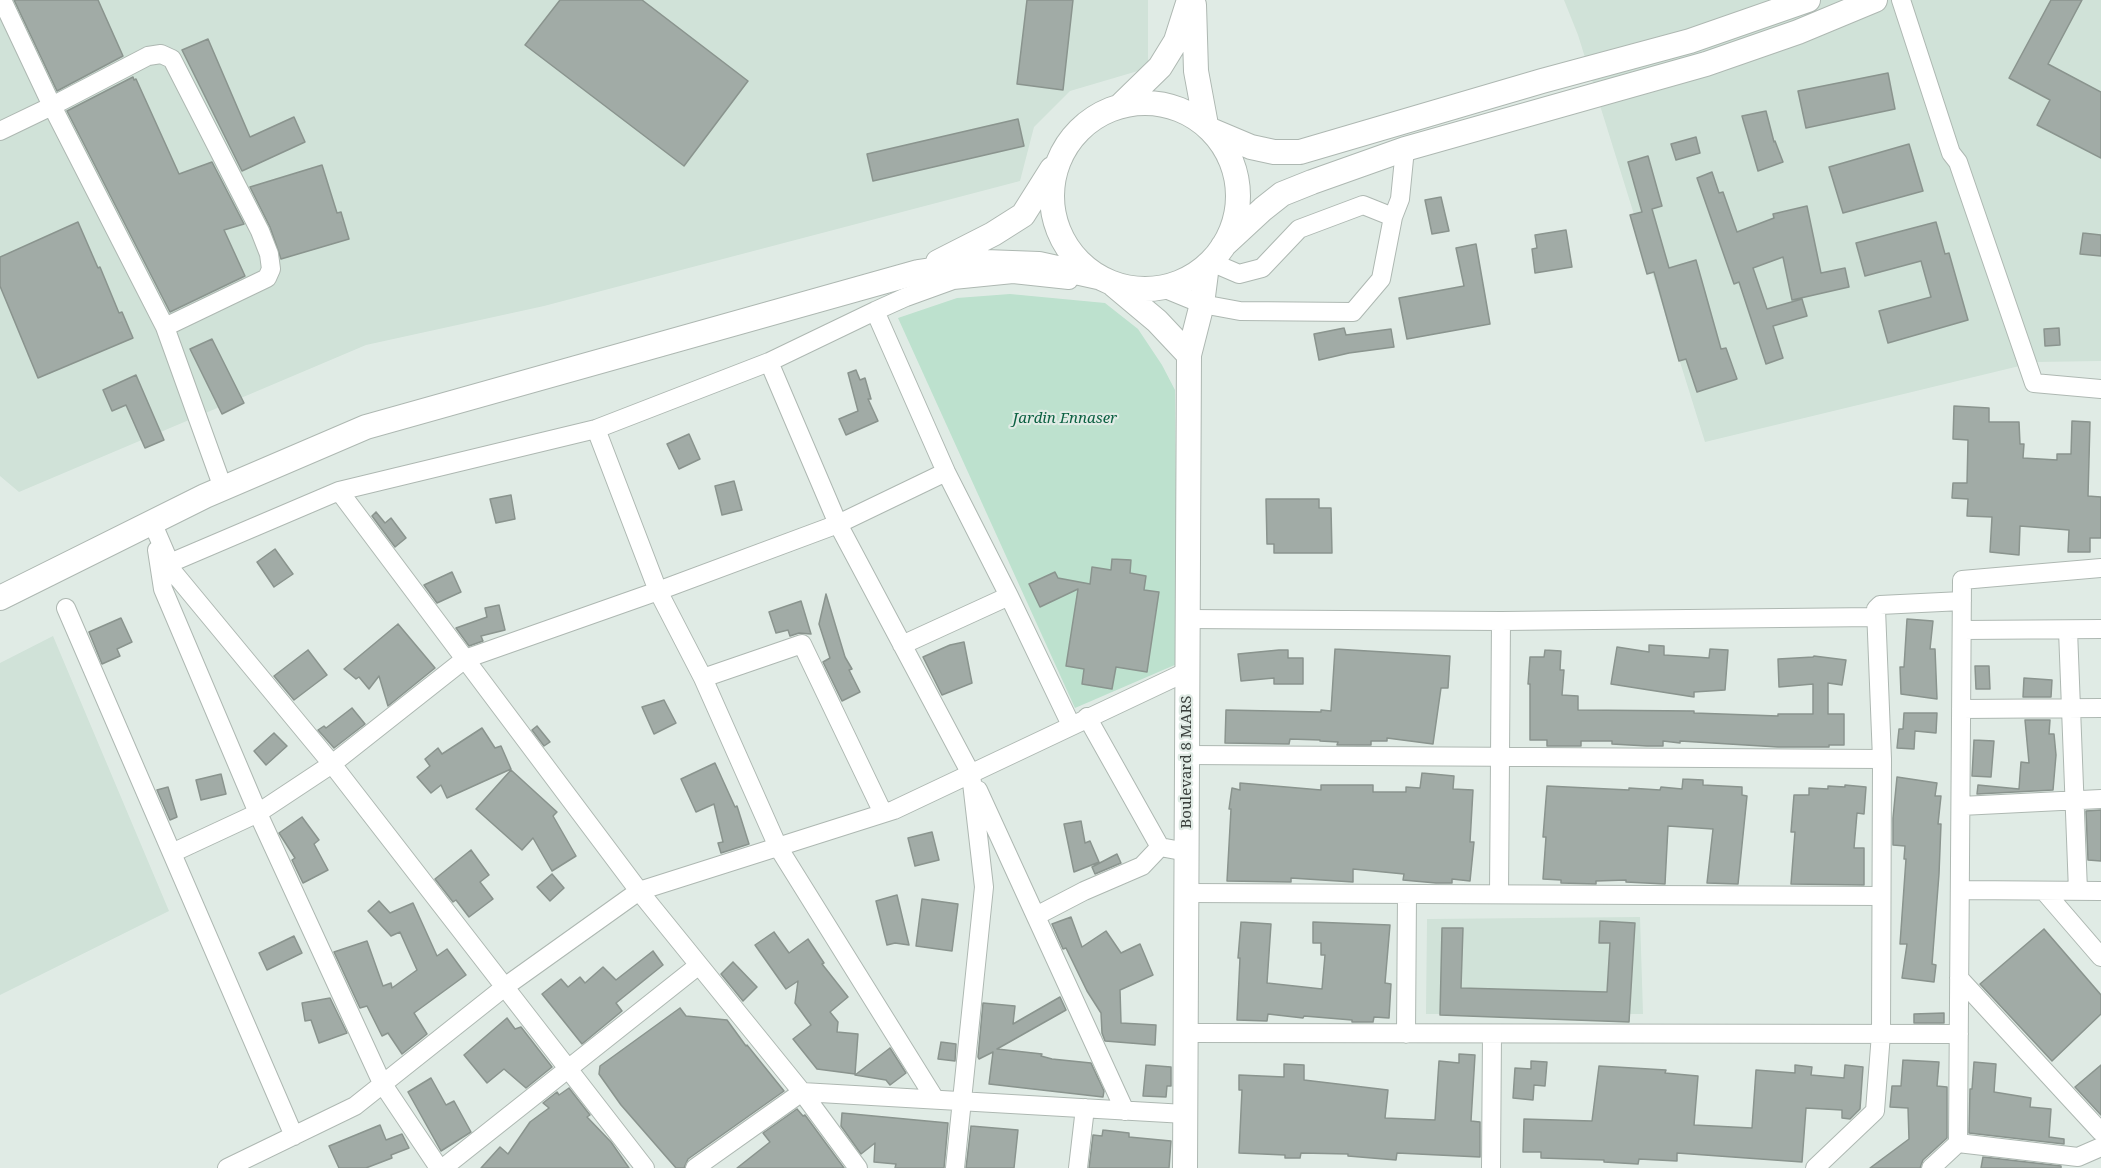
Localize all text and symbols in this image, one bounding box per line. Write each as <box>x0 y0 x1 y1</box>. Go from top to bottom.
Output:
park label: Jardin Ennaser <box>1013 410 1117 428</box>
street label: Boulevard 8 MARS <box>1178 696 1196 828</box>

